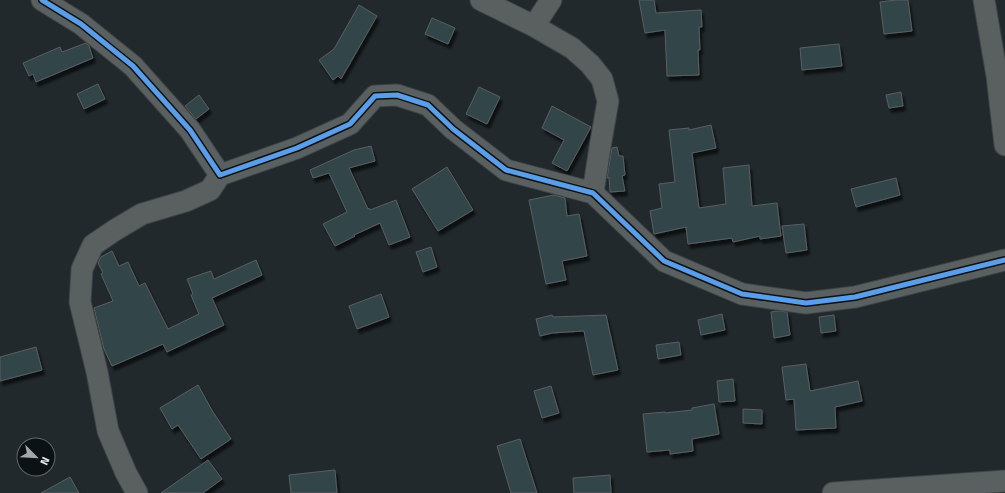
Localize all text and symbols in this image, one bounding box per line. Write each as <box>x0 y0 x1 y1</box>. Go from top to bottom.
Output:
north arrow <box>16 437 56 477</box>
text: N <box>36 454 54 468</box>

